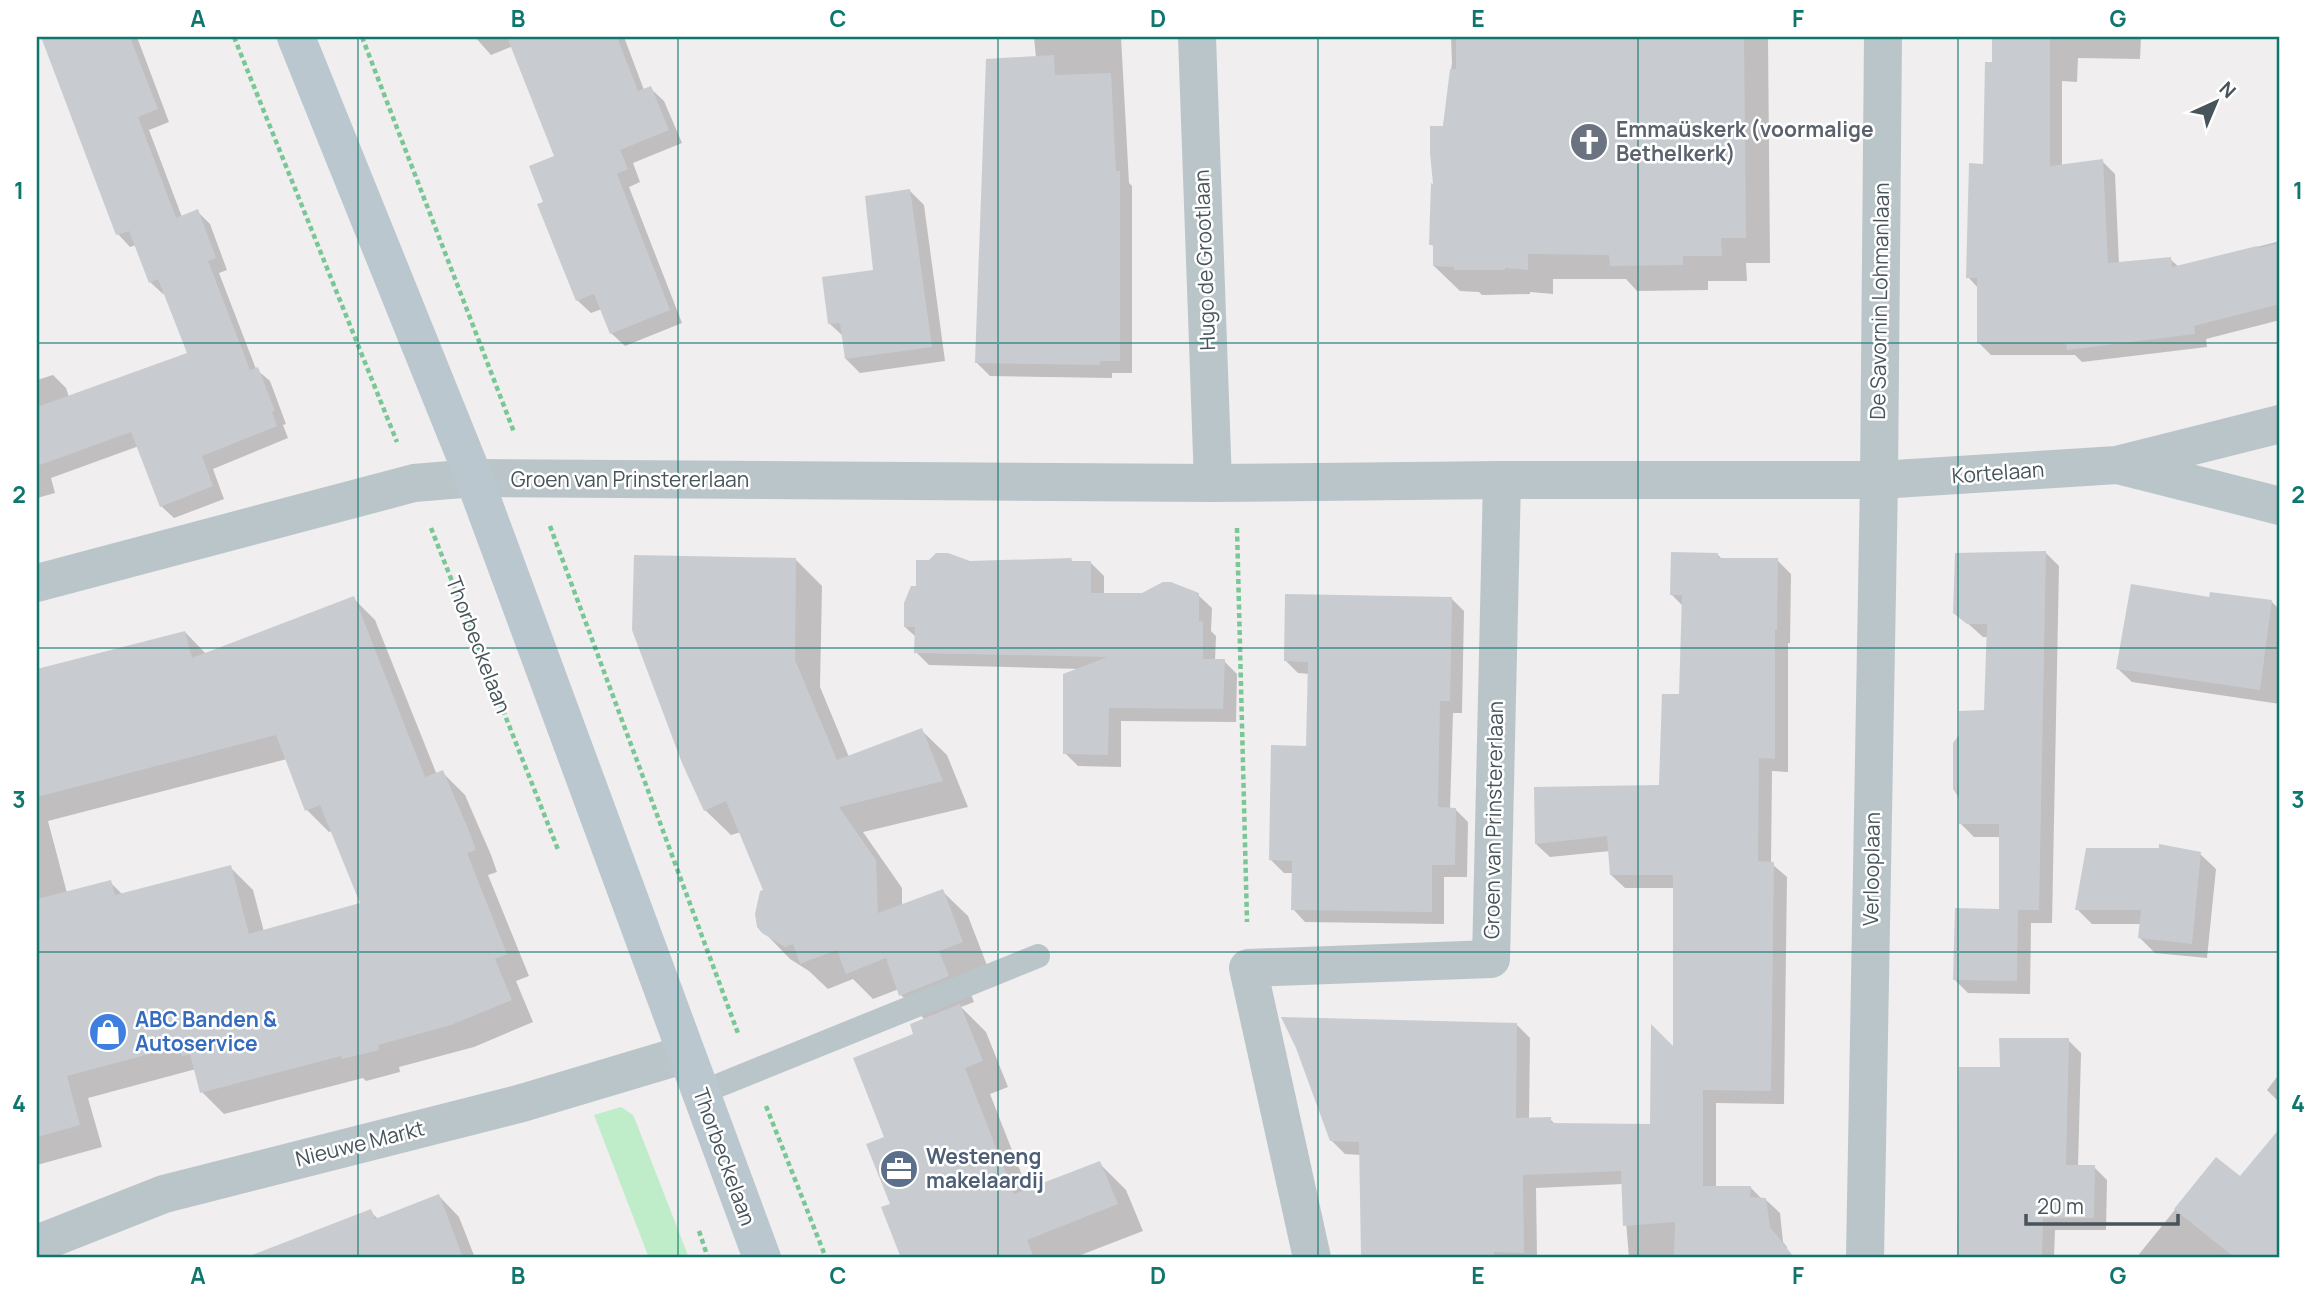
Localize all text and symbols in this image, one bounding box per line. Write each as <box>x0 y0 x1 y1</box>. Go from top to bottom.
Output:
text: A <box>190 2 206 34</box>
text: B <box>511 2 525 34</box>
text: C <box>830 2 847 34</box>
text: D <box>1150 2 1166 34</box>
text: E <box>1471 2 1485 34</box>
text: F <box>1792 2 1804 34</box>
text: G <box>2110 2 2127 34</box>
north arrow <box>2180 66 2250 136</box>
text: N <box>2214 76 2242 104</box>
place label: Emmaüskerk (voormalige Bethelkerk) <box>1616 115 1874 167</box>
church icon: Emmaüskerk (voormalige Bethelkerk) <box>1568 121 1610 163</box>
street label: Hugo de Grootlaan <box>1187 169 1221 351</box>
text: 1 <box>14 174 24 206</box>
text: 1 <box>2293 174 2303 206</box>
street label: De Savornin Lohmanlaan <box>1863 182 1895 420</box>
street label: Kortelaan <box>1951 455 2045 489</box>
street label: Groen van Prinstererlaan <box>511 465 749 493</box>
text: 2 <box>12 478 26 510</box>
text: 2 <box>2291 478 2305 510</box>
street label: Thorbeckelaan <box>440 572 518 717</box>
street label: Groen van Prinstererlaan <box>1477 701 1509 939</box>
text: 3 <box>12 783 26 815</box>
text: 3 <box>2291 783 2305 815</box>
street label: Verlooplaan <box>1856 812 1886 926</box>
place label: ABC Banden & Autoservice <box>135 1005 277 1057</box>
shop icon: ABC Banden & Autoservice <box>87 1011 129 1053</box>
street label: Thorbeckelaan <box>687 1084 763 1229</box>
text: 4 <box>12 1087 26 1119</box>
text: 4 <box>2291 1087 2305 1119</box>
street label: Nieuwe Markt <box>292 1113 427 1173</box>
place label: Westeneng makelaardij <box>926 1142 1044 1194</box>
office icon: Westeneng makelaardij <box>878 1148 920 1190</box>
scale bar <box>2026 1183 2179 1227</box>
text: 20 m <box>2037 1192 2084 1220</box>
text: A <box>190 1259 206 1291</box>
text: B <box>511 1259 525 1291</box>
text: C <box>830 1259 847 1291</box>
text: D <box>1150 1259 1166 1291</box>
text: E <box>1471 1259 1485 1291</box>
text: F <box>1792 1259 1804 1291</box>
text: G <box>2110 1259 2127 1291</box>

